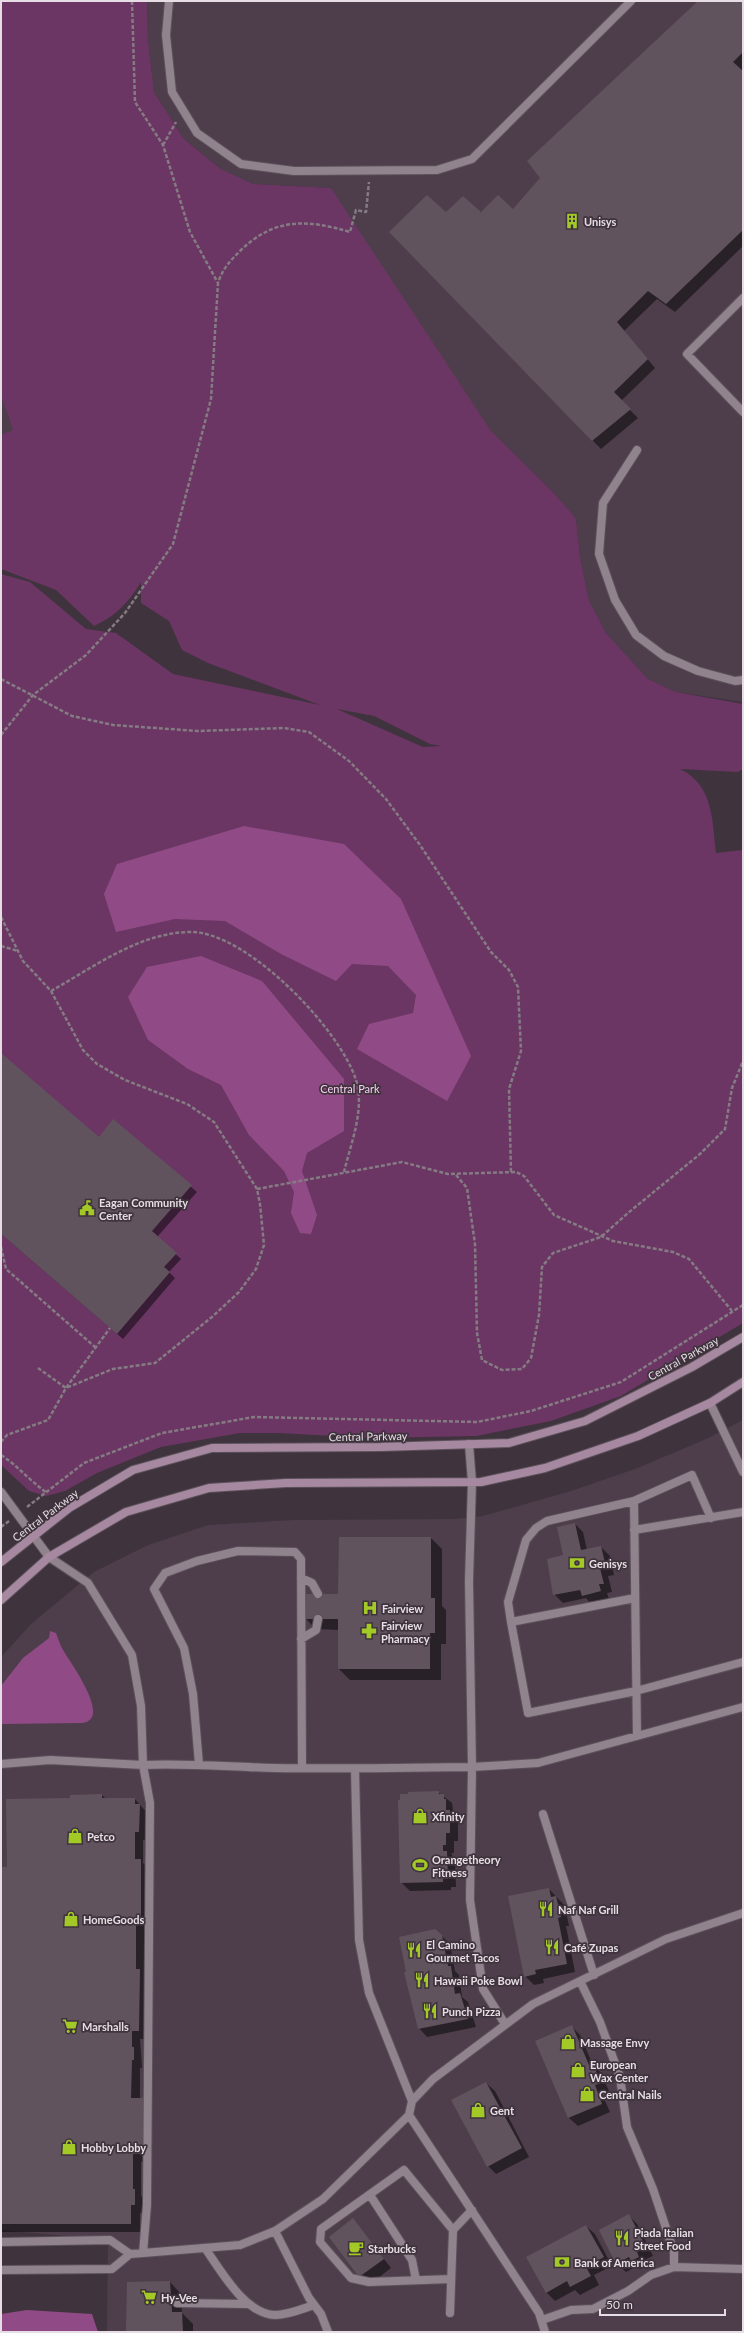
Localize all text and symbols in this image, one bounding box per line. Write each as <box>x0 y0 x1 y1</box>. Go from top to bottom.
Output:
building icon: Unisys <box>563 212 581 230</box>
place label: Unisys <box>584 215 616 228</box>
park label: Central Park <box>320 1082 380 1095</box>
place label: Eagan Community Center <box>99 1196 188 1222</box>
public building icon: Eagan Community Center <box>78 1199 96 1217</box>
street label: Central Parkway <box>645 1333 721 1383</box>
street label: Central Parkway <box>328 1429 408 1443</box>
street label: Central Parkway <box>10 1486 81 1544</box>
bank icon: Genisys <box>568 1554 586 1572</box>
place label: Genisys <box>589 1557 627 1570</box>
hospital icon: Fairview <box>361 1599 379 1617</box>
place label: Fairview <box>382 1602 423 1615</box>
place label: Fairview Pharmacy <box>381 1619 430 1645</box>
pharmacy icon: Fairview Pharmacy <box>360 1622 378 1640</box>
shop icon: Xfinity <box>411 1807 429 1825</box>
place label: Xfinity <box>432 1810 465 1823</box>
shop icon: Petco <box>66 1827 84 1845</box>
place label: Petco <box>87 1830 115 1843</box>
place label: Orangetheory Fitness <box>432 1853 501 1879</box>
sports icon: Orangetheory Fitness <box>411 1856 429 1874</box>
restaurant icon: Naf Naf Grill <box>537 1900 555 1918</box>
place label: Naf Naf Grill <box>558 1903 619 1916</box>
shop icon: HomeGoods <box>62 1910 80 1928</box>
place label: HomeGoods <box>83 1913 144 1926</box>
place label: El Camino Gourmet Tacos <box>426 1938 499 1964</box>
restaurant icon: Café Zupas <box>543 1938 561 1956</box>
restaurant icon: El Camino Gourmet Tacos <box>405 1941 423 1959</box>
place label: Café Zupas <box>564 1941 619 1954</box>
restaurant icon: Hawaii Poke Bowl <box>413 1971 431 1989</box>
place label: Hawaii Poke Bowl <box>434 1974 523 1987</box>
restaurant icon: Punch Pizza <box>421 2002 439 2020</box>
place label: Punch Pizza <box>442 2005 501 2018</box>
supermarket icon: Marshalls <box>61 2017 79 2035</box>
place label: Marshalls <box>82 2020 129 2033</box>
shop icon: Massage Envy <box>559 2033 577 2051</box>
place label: Massage Envy <box>580 2036 649 2049</box>
place label: European Wax Center <box>590 2058 649 2084</box>
shop icon: European Wax Center <box>569 2061 587 2079</box>
shop icon: Central Nails <box>578 2085 596 2103</box>
place label: Central Nails <box>599 2088 662 2101</box>
shop icon: Gent <box>469 2101 487 2119</box>
place label: Gent <box>490 2104 515 2117</box>
shop icon: Hobby Lobby <box>60 2138 78 2156</box>
place label: Hobby Lobby <box>81 2141 146 2154</box>
place label: Piada Italian Street Food <box>634 2226 694 2252</box>
restaurant icon: Piada Italian Street Food <box>613 2229 631 2247</box>
cafe icon: Starbucks <box>347 2239 365 2257</box>
place label: Starbucks <box>368 2242 416 2255</box>
bank icon: Bank of America <box>553 2253 571 2271</box>
place label: Bank of America <box>574 2256 654 2269</box>
supermarket icon: Hy-Vee <box>140 2288 158 2306</box>
place label: Hy-Vee <box>161 2291 198 2304</box>
scale bar <box>600 2291 725 2317</box>
text: 50 m <box>606 2297 633 2312</box>

